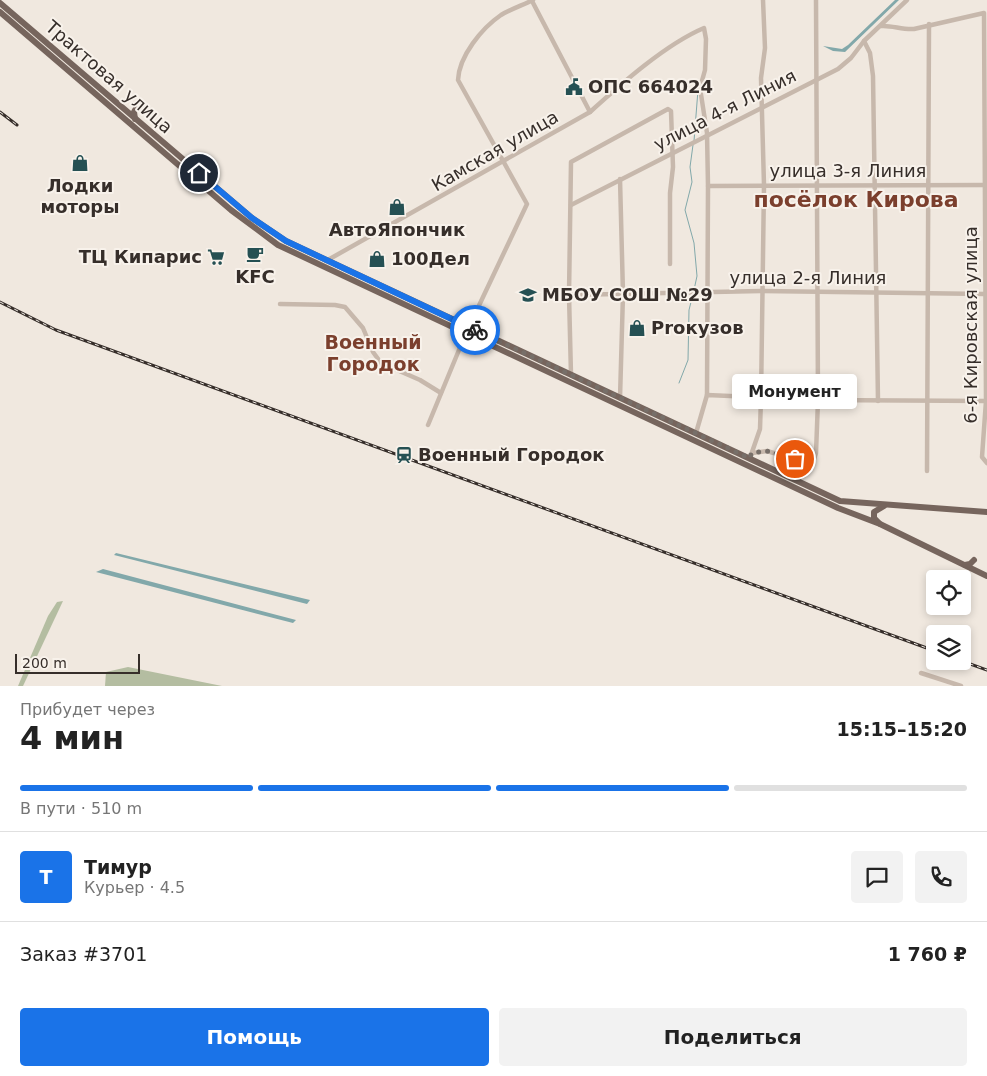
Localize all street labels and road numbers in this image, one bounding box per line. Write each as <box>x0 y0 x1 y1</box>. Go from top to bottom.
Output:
street label: Трактовая улица <box>41 15 177 137</box>
street label: улица 4-я Линия <box>650 65 799 155</box>
street label: Камская улица <box>428 106 562 195</box>
street label: улица 3-я Линия <box>770 160 926 181</box>
street label: 6-я Кировская улица <box>960 226 981 424</box>
street label: улица 2-я Линия <box>730 267 886 288</box>

